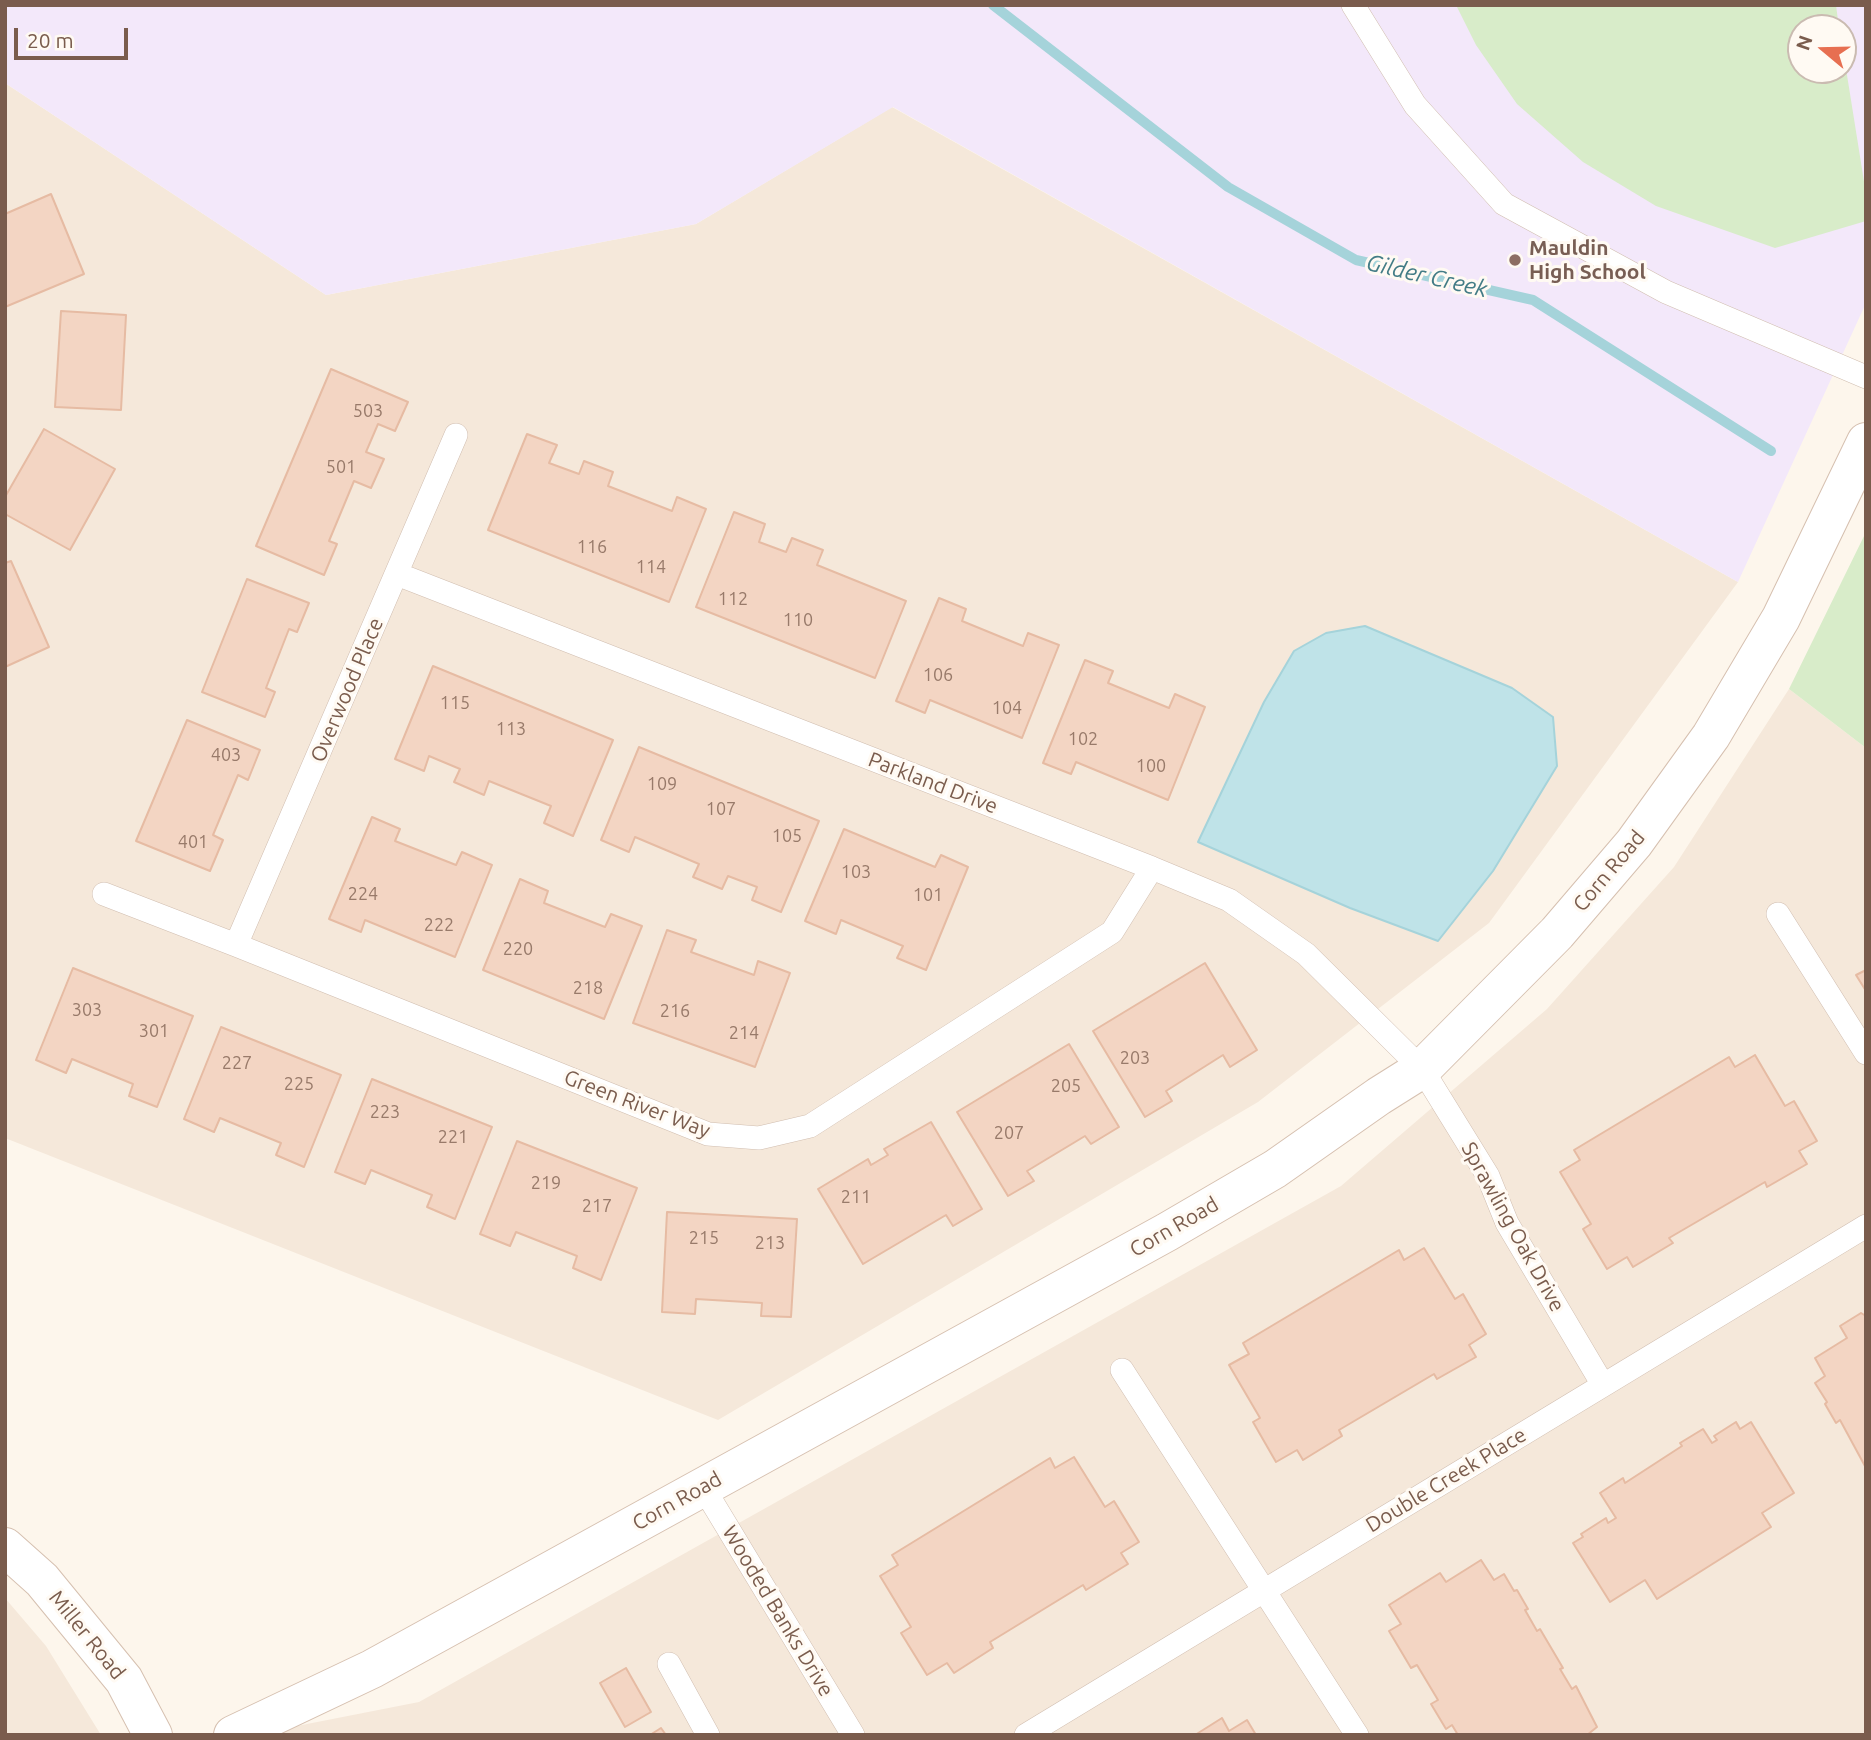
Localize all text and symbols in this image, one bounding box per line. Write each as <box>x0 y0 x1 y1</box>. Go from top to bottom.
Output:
scale bar <box>18 14 131 58</box>
north arrow <box>1787 14 1857 84</box>
text: 20 m <box>27 28 74 52</box>
text: N <box>1791 33 1817 53</box>
place label: Mauldin High School <box>1529 235 1646 285</box>
water label: Gilder Creek <box>1364 249 1490 303</box>
marker: Mauldin High School <box>1507 252 1523 268</box>
house number: 503 <box>353 400 383 422</box>
house number: 501 <box>326 456 356 478</box>
house number: 116 <box>577 536 607 558</box>
house number: 114 <box>636 556 666 578</box>
house number: 112 <box>718 588 748 610</box>
house number: 110 <box>783 609 813 631</box>
street label: Overwood Place <box>305 614 389 766</box>
house number: 106 <box>923 664 953 686</box>
house number: 115 <box>440 692 470 714</box>
house number: 104 <box>992 697 1022 719</box>
house number: 113 <box>496 718 526 740</box>
house number: 102 <box>1068 728 1098 750</box>
house number: 403 <box>211 744 241 766</box>
street label: Parkland Drive <box>865 747 1001 819</box>
house number: 100 <box>1136 755 1166 777</box>
house number: 109 <box>647 773 677 795</box>
house number: 107 <box>706 798 736 820</box>
house number: 105 <box>772 825 802 847</box>
street label: Corn Road <box>1568 825 1650 917</box>
house number: 401 <box>178 831 208 853</box>
house number: 103 <box>841 861 871 883</box>
house number: 224 <box>348 883 378 905</box>
house number: 101 <box>913 884 943 906</box>
house number: 222 <box>424 914 454 936</box>
house number: 220 <box>503 938 533 960</box>
house number: 218 <box>573 977 603 999</box>
house number: 303 <box>72 999 102 1021</box>
house number: 216 <box>660 1000 690 1022</box>
house number: 301 <box>139 1020 169 1042</box>
house number: 214 <box>729 1022 759 1044</box>
house number: 203 <box>1120 1047 1150 1069</box>
house number: 227 <box>222 1052 252 1074</box>
street label: Green River Way <box>560 1065 714 1143</box>
house number: 225 <box>284 1073 314 1095</box>
house number: 205 <box>1051 1075 1081 1097</box>
house number: 223 <box>370 1101 400 1123</box>
house number: 207 <box>994 1122 1024 1144</box>
house number: 221 <box>438 1126 468 1148</box>
street label: Sprawling Oak Drive <box>1456 1138 1570 1316</box>
house number: 219 <box>531 1172 561 1194</box>
house number: 211 <box>841 1186 871 1208</box>
street label: Corn Road <box>1125 1192 1223 1262</box>
house number: 217 <box>582 1195 612 1217</box>
house number: 215 <box>689 1227 719 1249</box>
house number: 213 <box>755 1232 785 1254</box>
street label: Double Creek Place <box>1361 1422 1531 1538</box>
street label: Corn Road <box>628 1466 726 1536</box>
street label: Wooded Banks Drive <box>717 1521 839 1701</box>
street label: Miller Road <box>44 1585 130 1685</box>

